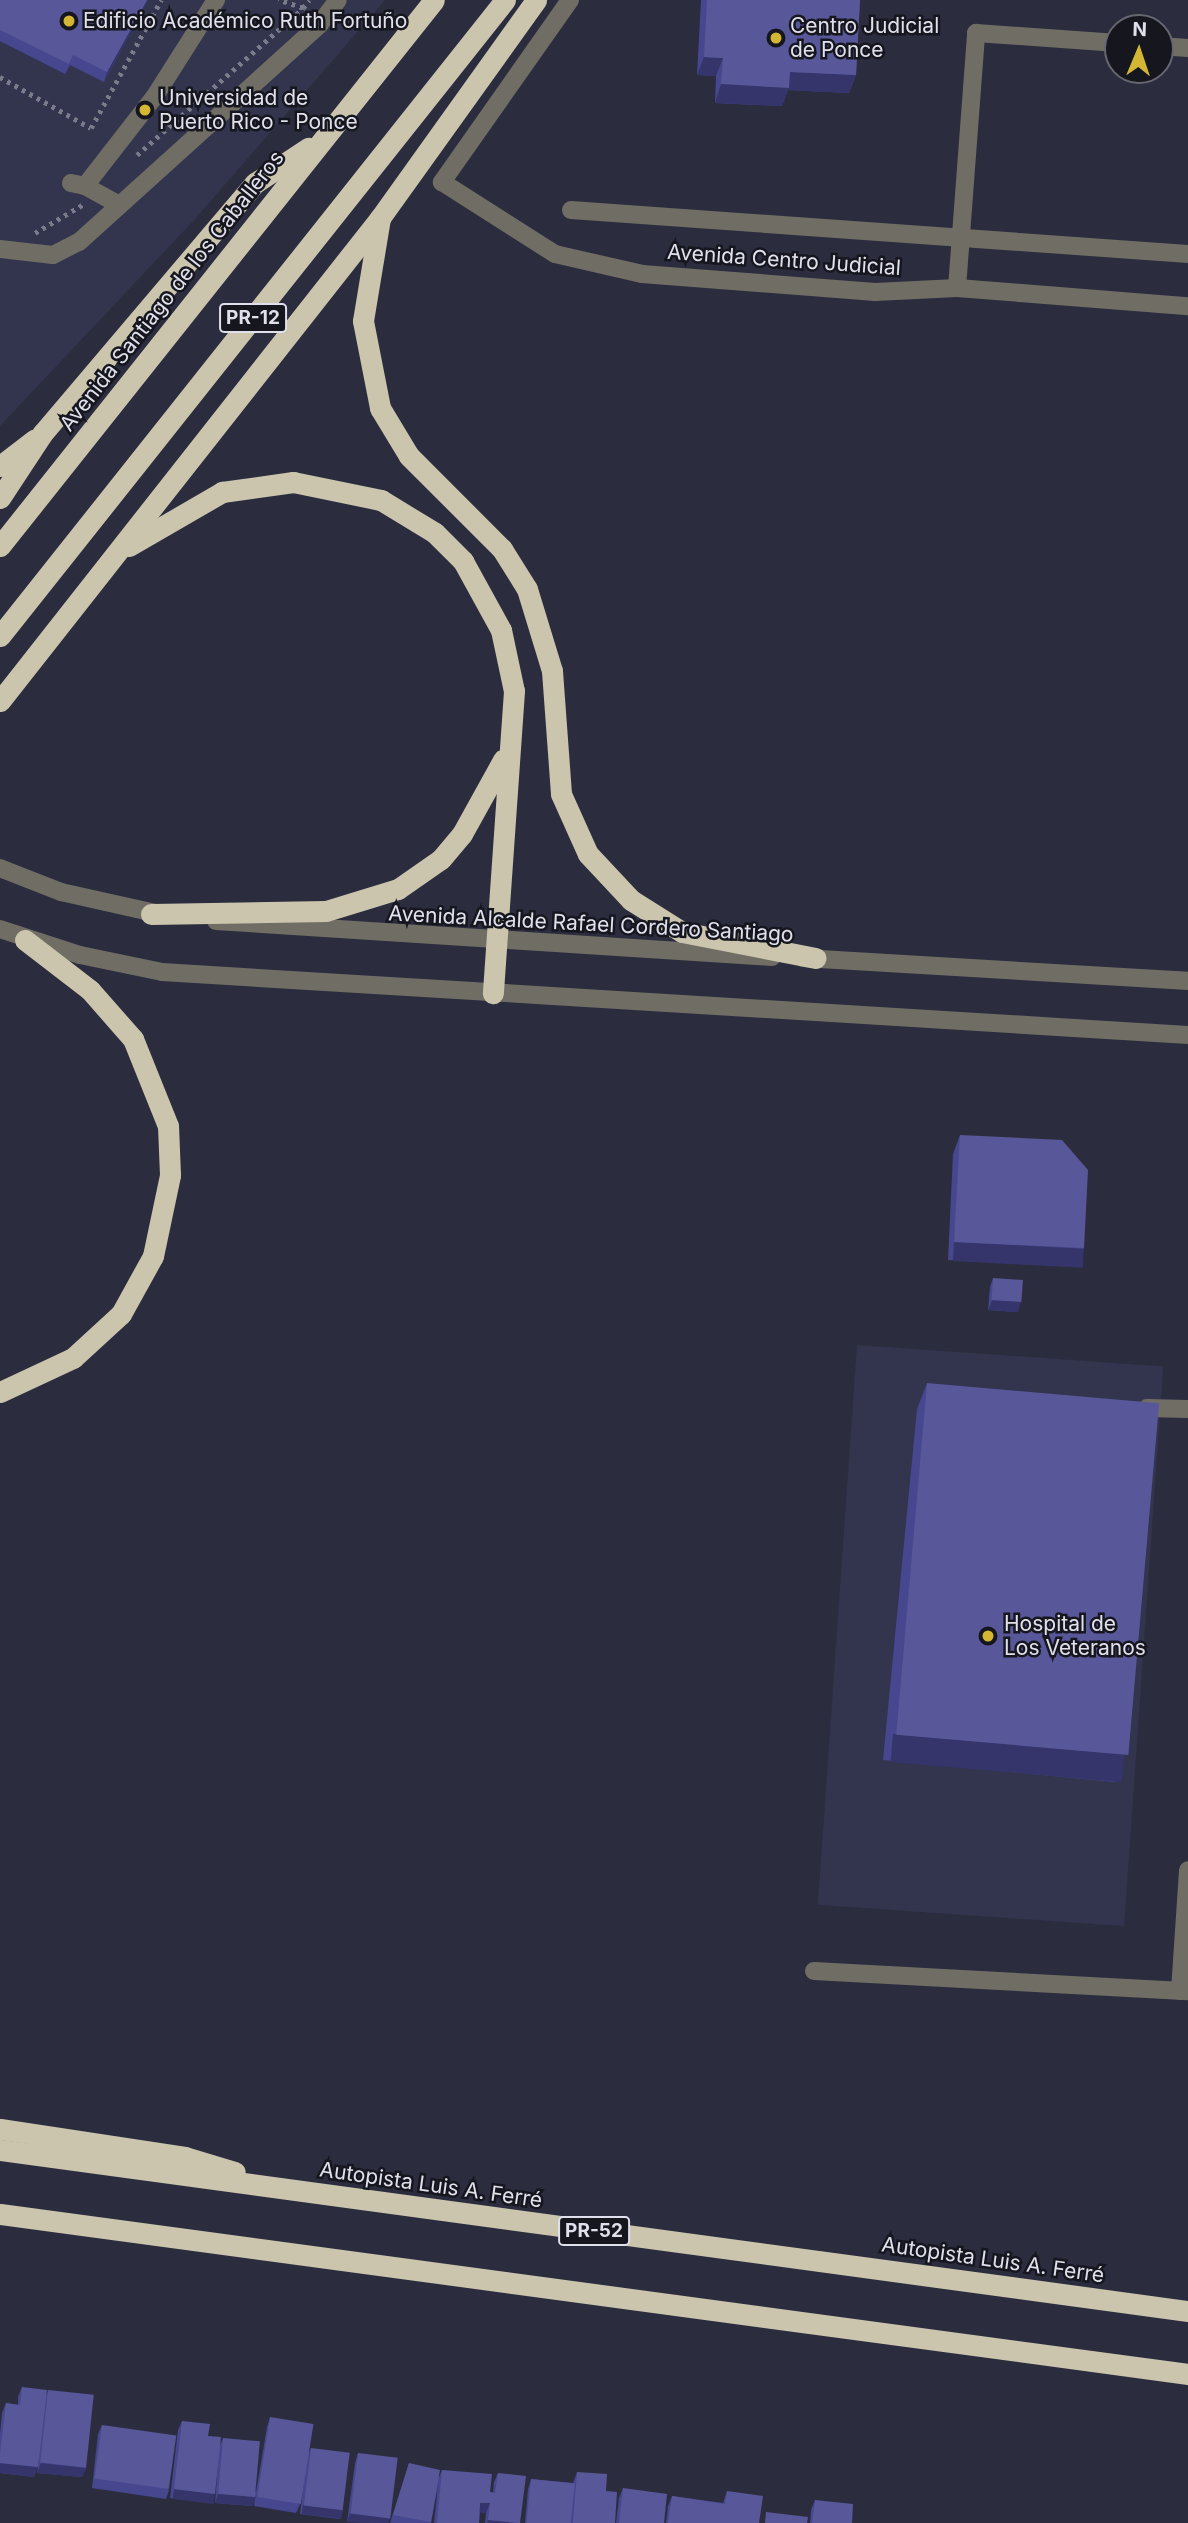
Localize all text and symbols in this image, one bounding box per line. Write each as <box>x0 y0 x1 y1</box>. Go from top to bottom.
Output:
place label: Edificio Académico Ruth Fortuño <box>83 8 407 34</box>
marker: Edificio Académico Ruth Fortuño <box>61 13 77 29</box>
place label: Centro Judicial de Ponce <box>790 13 939 63</box>
north arrow <box>1104 14 1174 84</box>
text: N <box>1132 18 1147 41</box>
marker: Centro Judicial de Ponce <box>768 30 784 46</box>
place label: Universidad de Puerto Rico - Ponce <box>159 85 358 135</box>
marker: Universidad de Puerto Rico - Ponce <box>137 102 153 118</box>
street label: Avenida Santiago de los Caballeros <box>55 146 289 436</box>
street label: Avenida Centro Judicial <box>666 239 902 281</box>
road number: PR-12 <box>218 302 288 334</box>
street label: Avenida Alcalde Rafael Cordero Santiago <box>388 901 794 947</box>
place label: Hospital de Los Veteranos <box>1004 1611 1146 1661</box>
marker: Hospital de Los Veteranos <box>978 1626 998 1646</box>
street label: Autopista Luis A. Ferré <box>318 2157 544 2213</box>
road number: PR-52 <box>557 2216 631 2246</box>
street label: Autopista Luis A. Ferré <box>880 2232 1106 2288</box>

